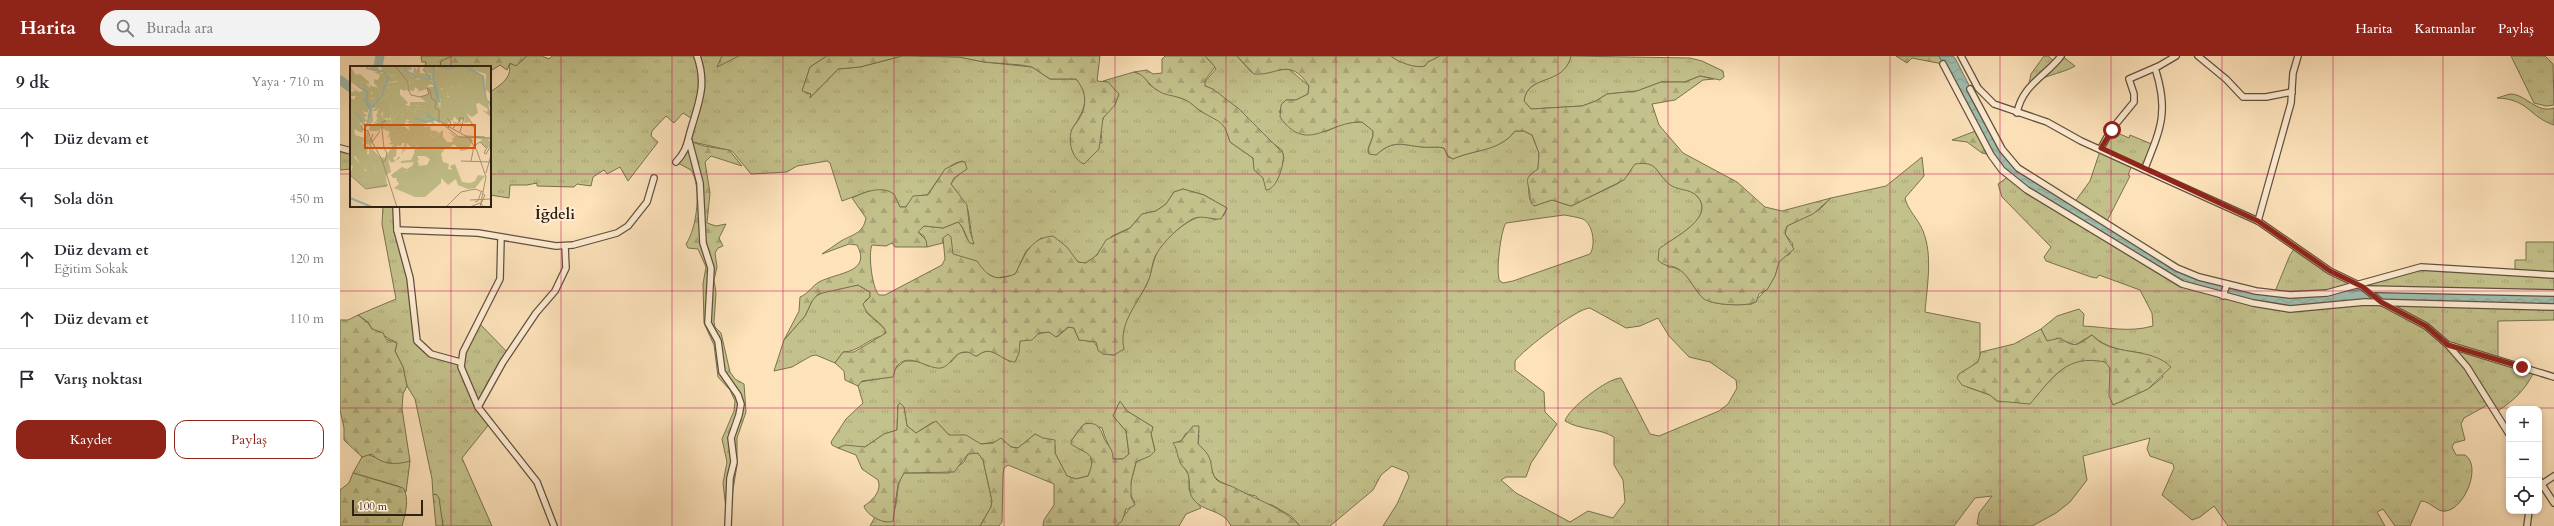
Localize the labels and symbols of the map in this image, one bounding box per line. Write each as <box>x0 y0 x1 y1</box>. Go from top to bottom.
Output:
inset map <box>350 66 491 207</box>
route start <box>2103 121 2121 139</box>
district label: İğdeli <box>535 204 575 224</box>
route end <box>2513 358 2531 376</box>
scale bar <box>352 498 423 517</box>

